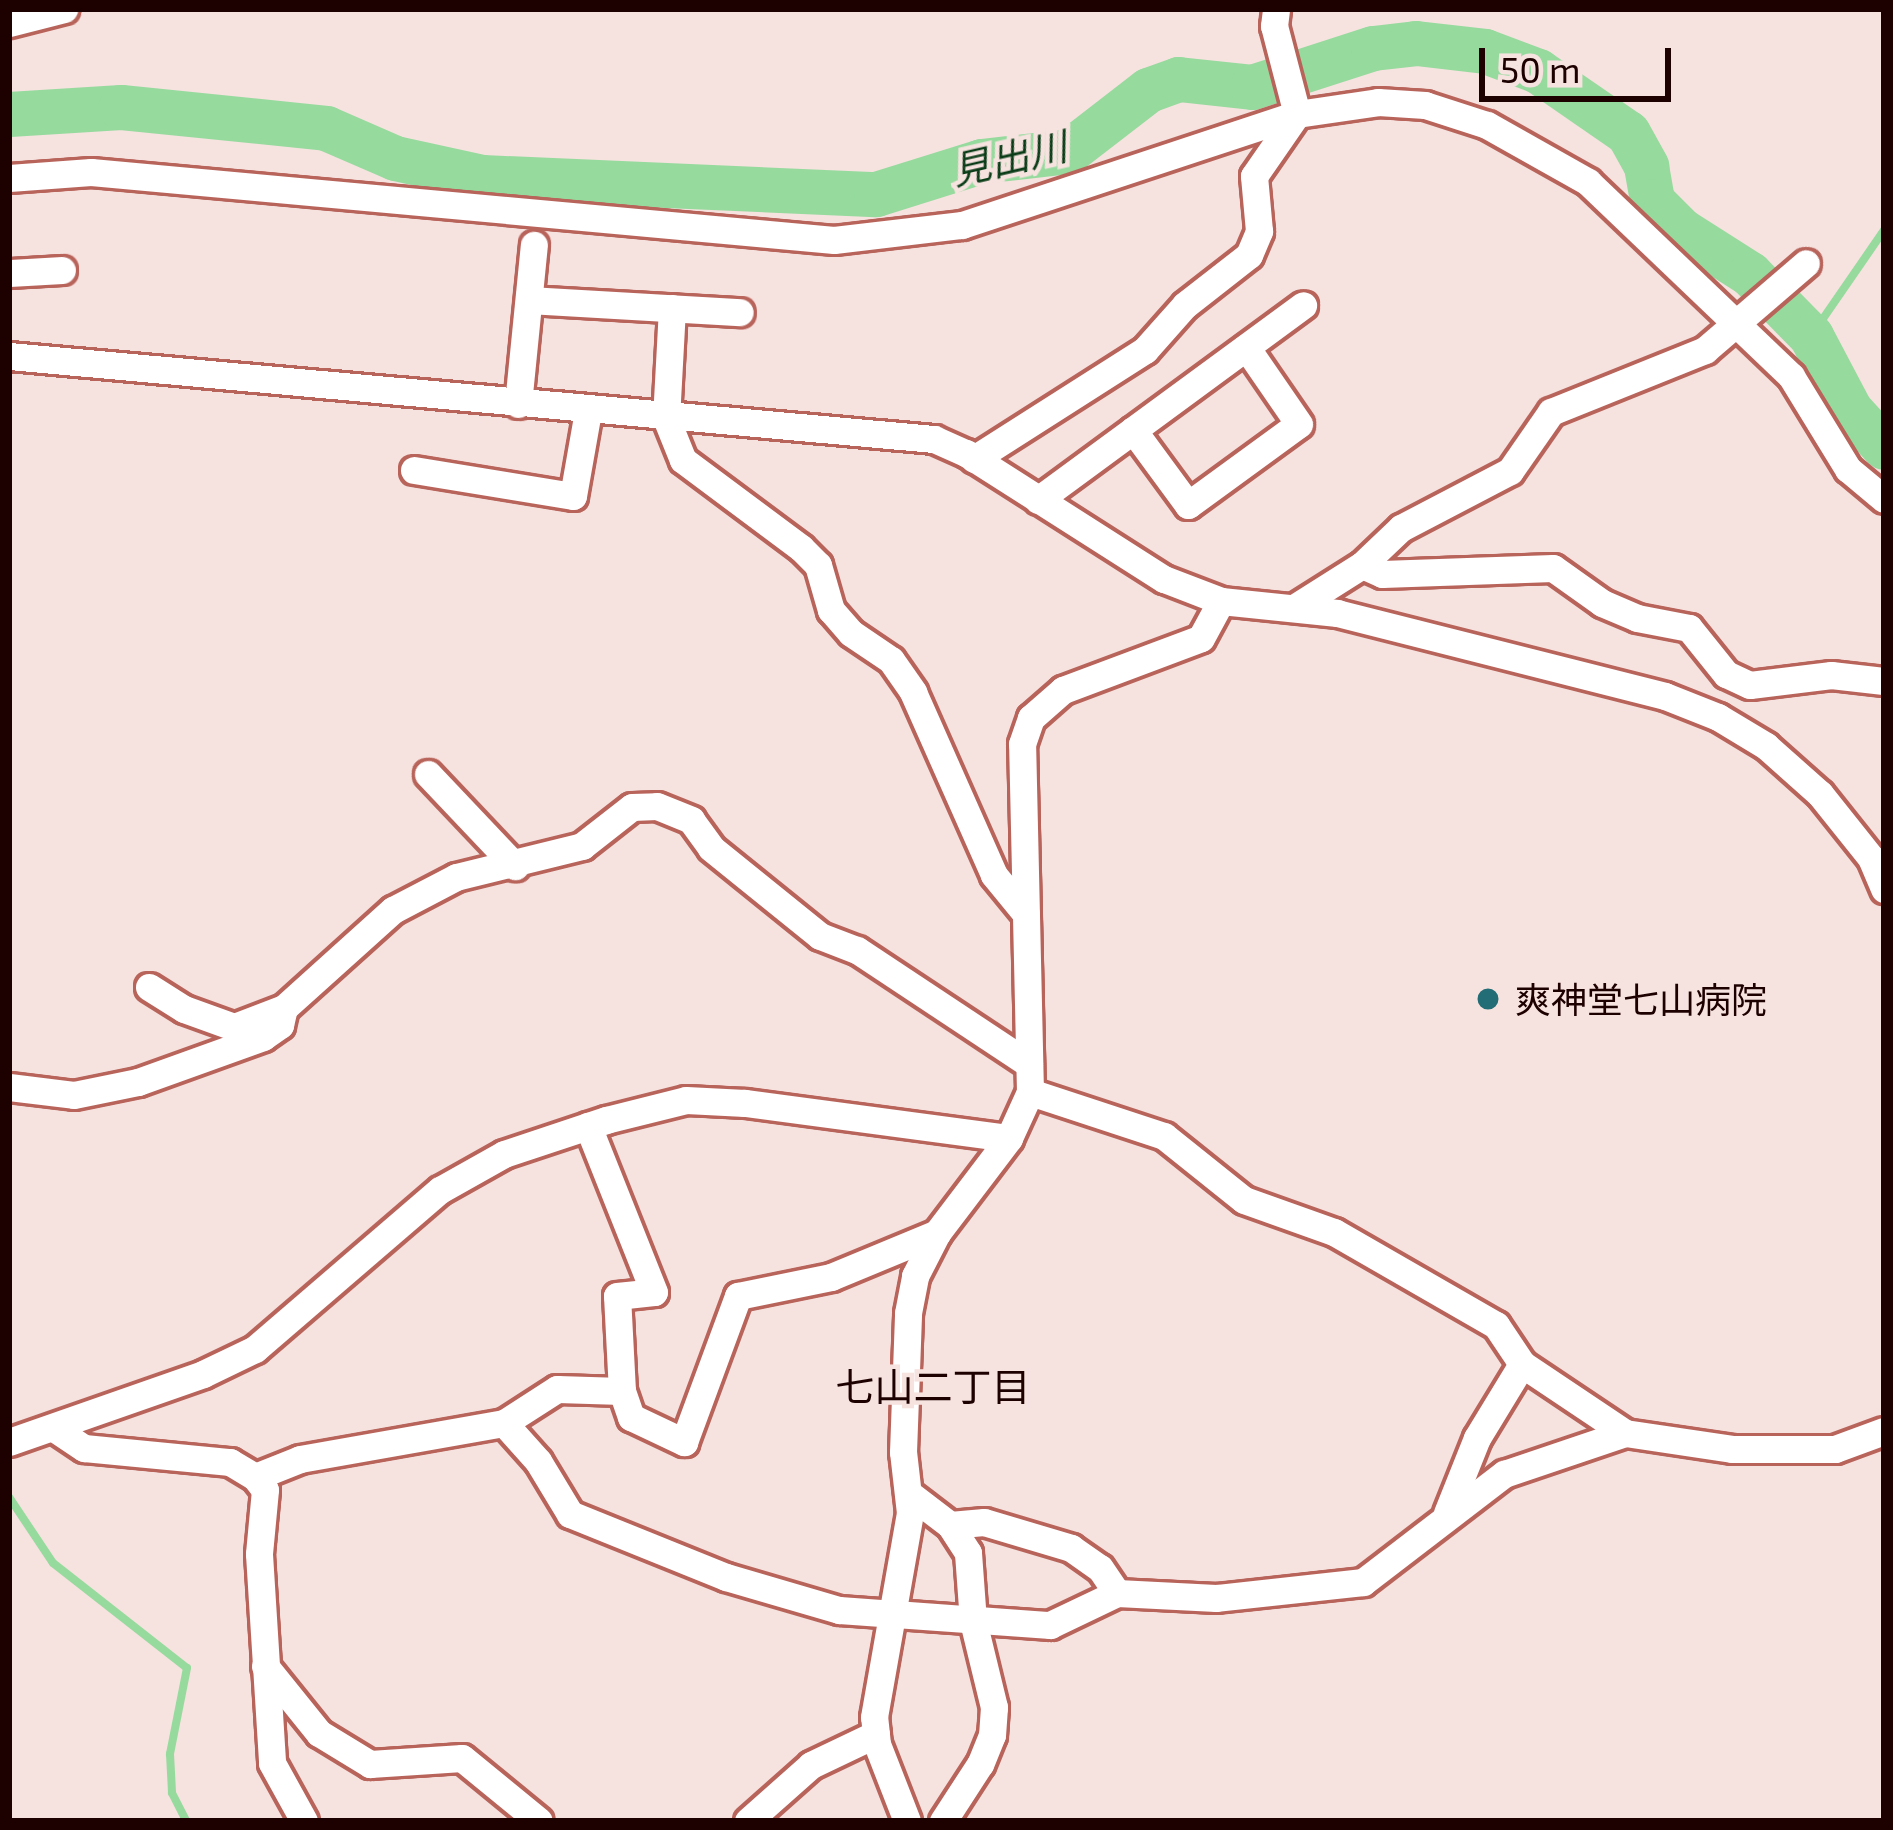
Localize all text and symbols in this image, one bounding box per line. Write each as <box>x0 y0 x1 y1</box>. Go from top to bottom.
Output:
scale bar <box>1485 24 1677 98</box>
text: 50 m <box>1500 47 1581 90</box>
water label: 見出川 <box>947 122 1071 194</box>
place label: 爽神堂七山病院 <box>1515 977 1767 1021</box>
marker: 爽神堂七山病院 <box>1472 983 1504 1015</box>
district label: 七山二丁目 <box>836 1363 1030 1409</box>

